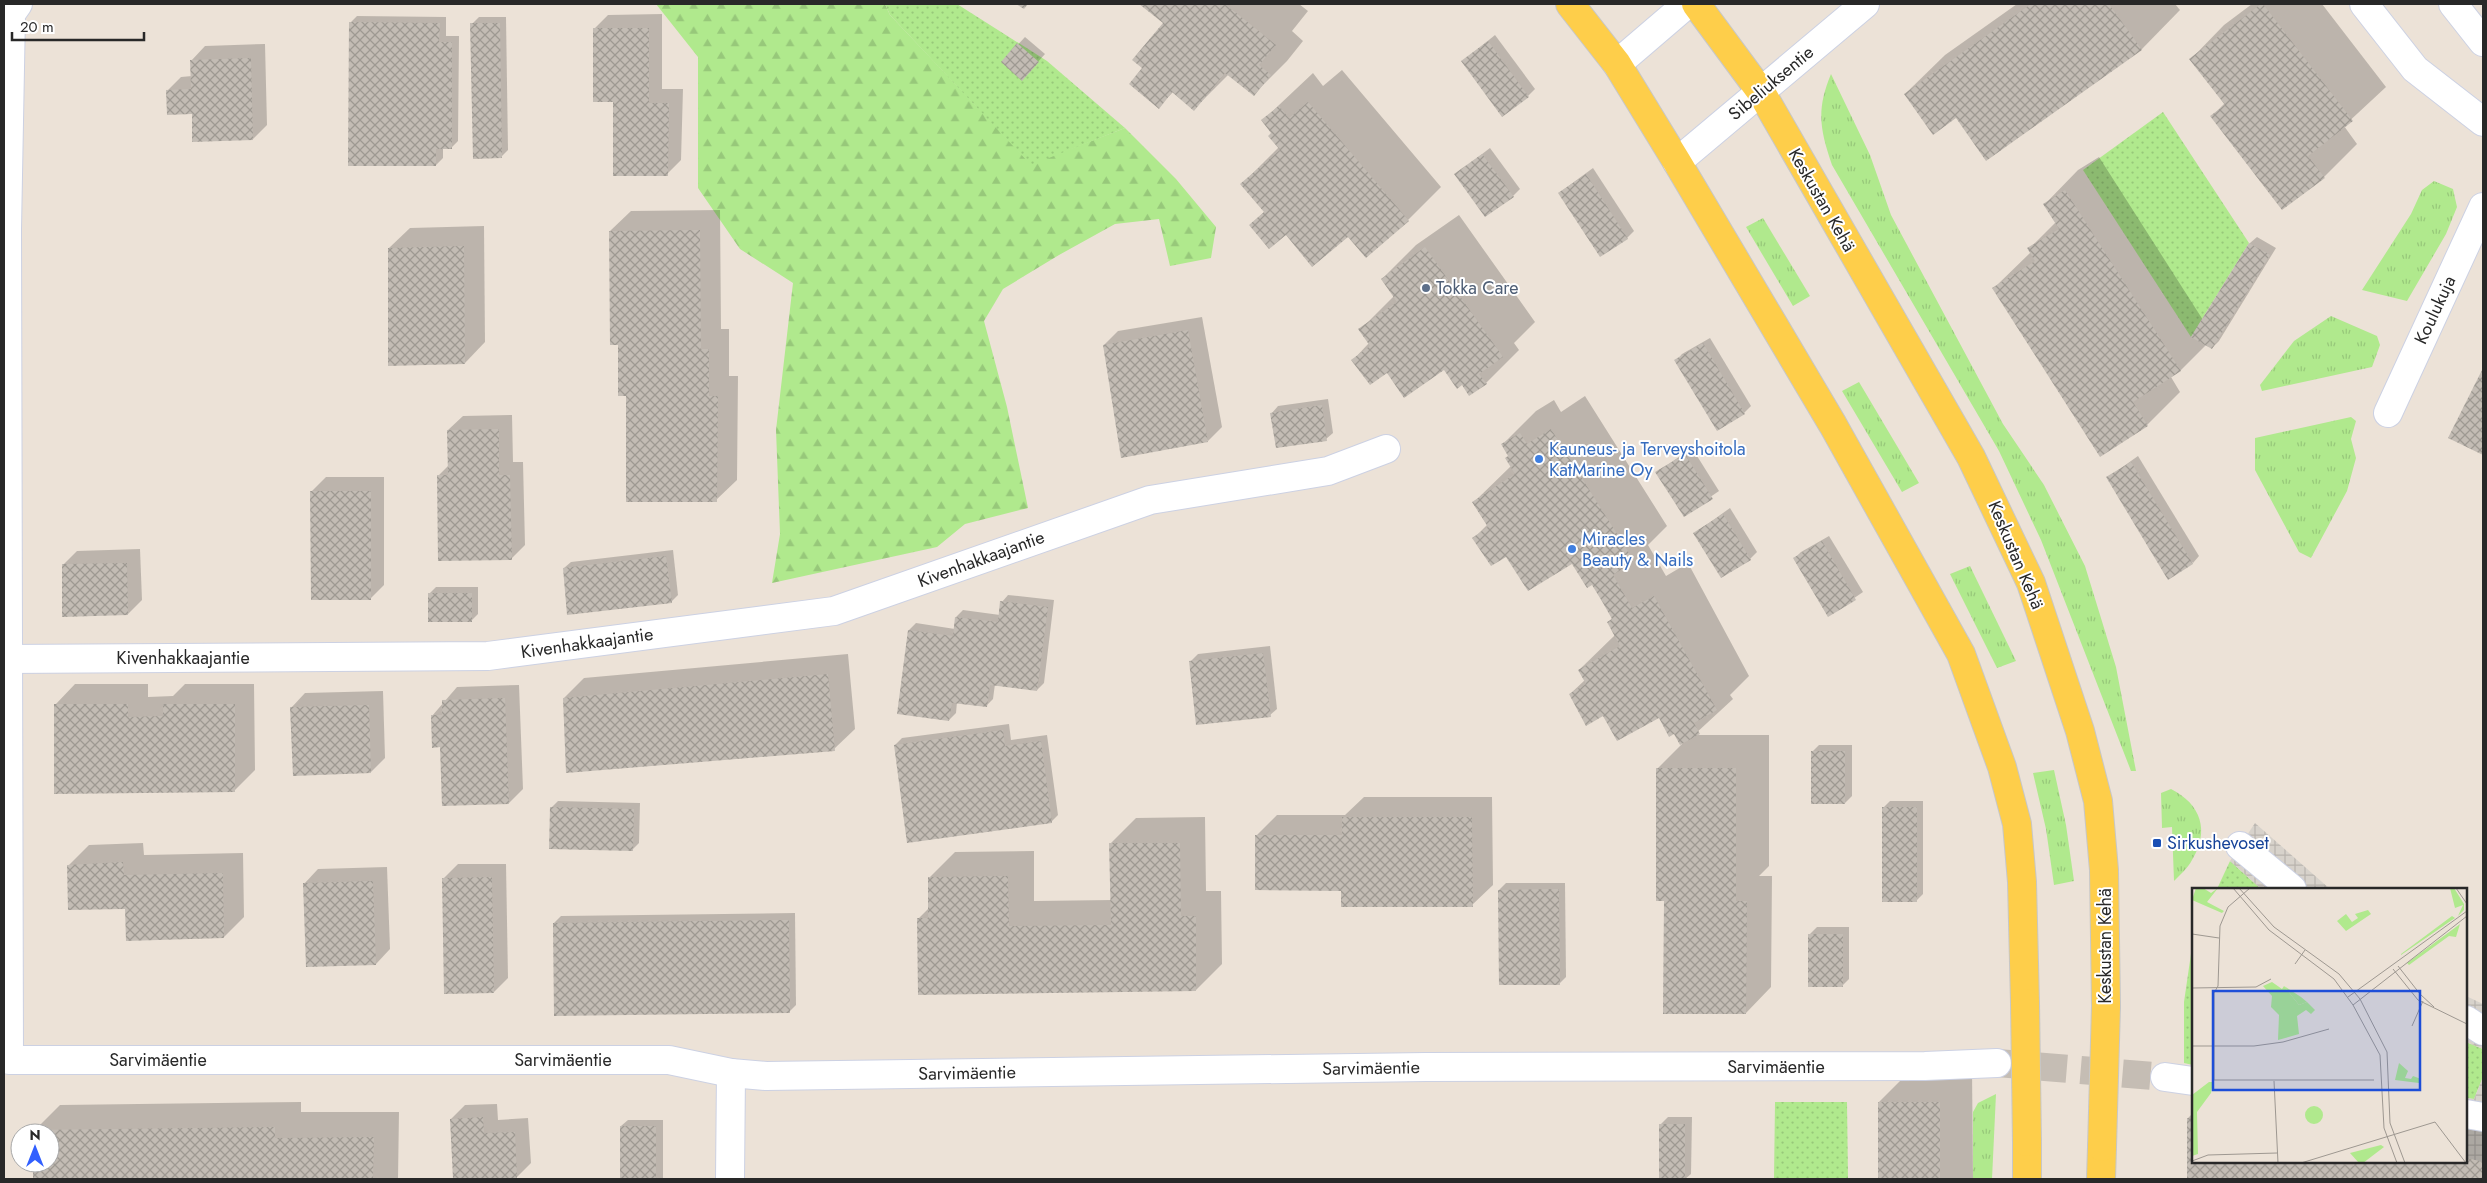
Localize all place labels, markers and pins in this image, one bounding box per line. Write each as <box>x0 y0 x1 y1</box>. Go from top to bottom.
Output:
place label: Tokka Care <box>1436 275 1518 301</box>
marker: Tokka Care <box>1420 282 1432 294</box>
place label: Kauneus- ja Terveyshoitola KatMarine Oy <box>1549 436 1746 483</box>
marker: Kauneus- ja Terveyshoitola KatMarine Oy <box>1533 453 1545 465</box>
place label: Miracles Beauty & Nails <box>1582 526 1693 573</box>
marker: Miracles Beauty & Nails <box>1566 543 1578 555</box>
place label: Sirkushevoset <box>2167 830 2270 856</box>
marker: Sirkushevoset <box>2151 837 2163 849</box>

